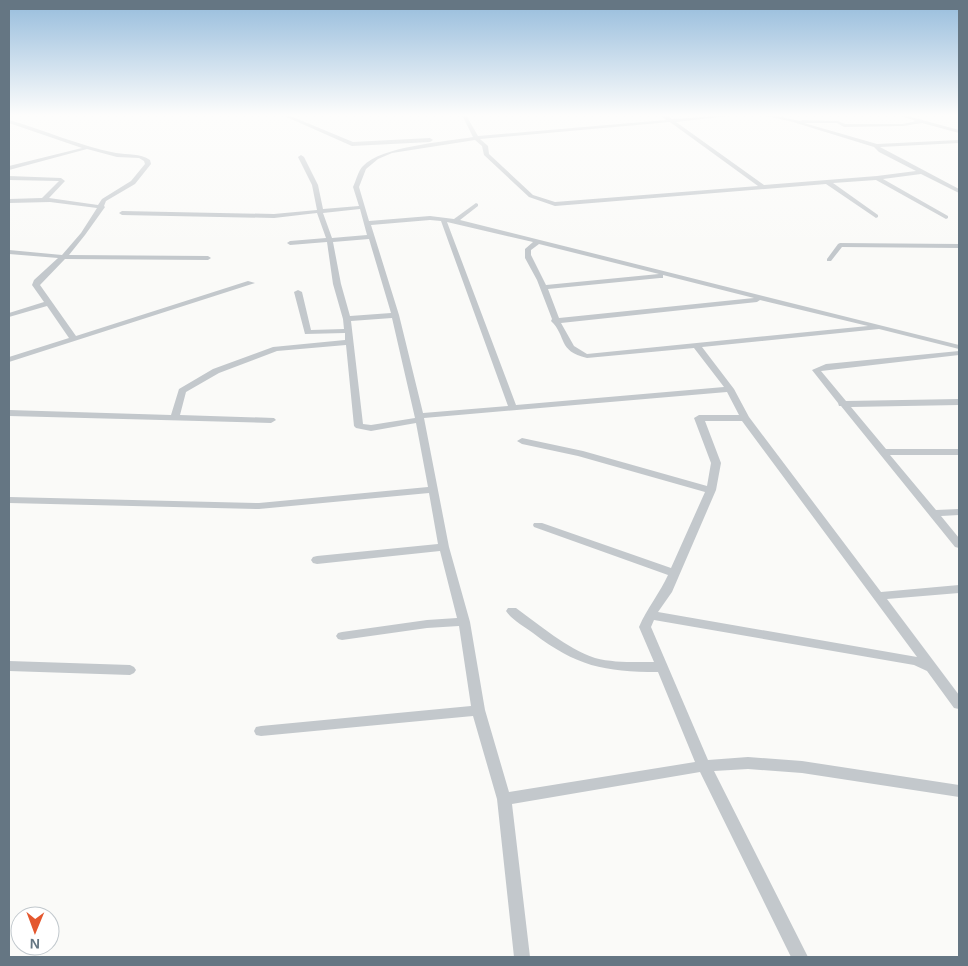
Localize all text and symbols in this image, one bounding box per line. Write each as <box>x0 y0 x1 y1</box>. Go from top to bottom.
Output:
north arrow <box>10 906 60 956</box>
text: N <box>30 936 40 952</box>

